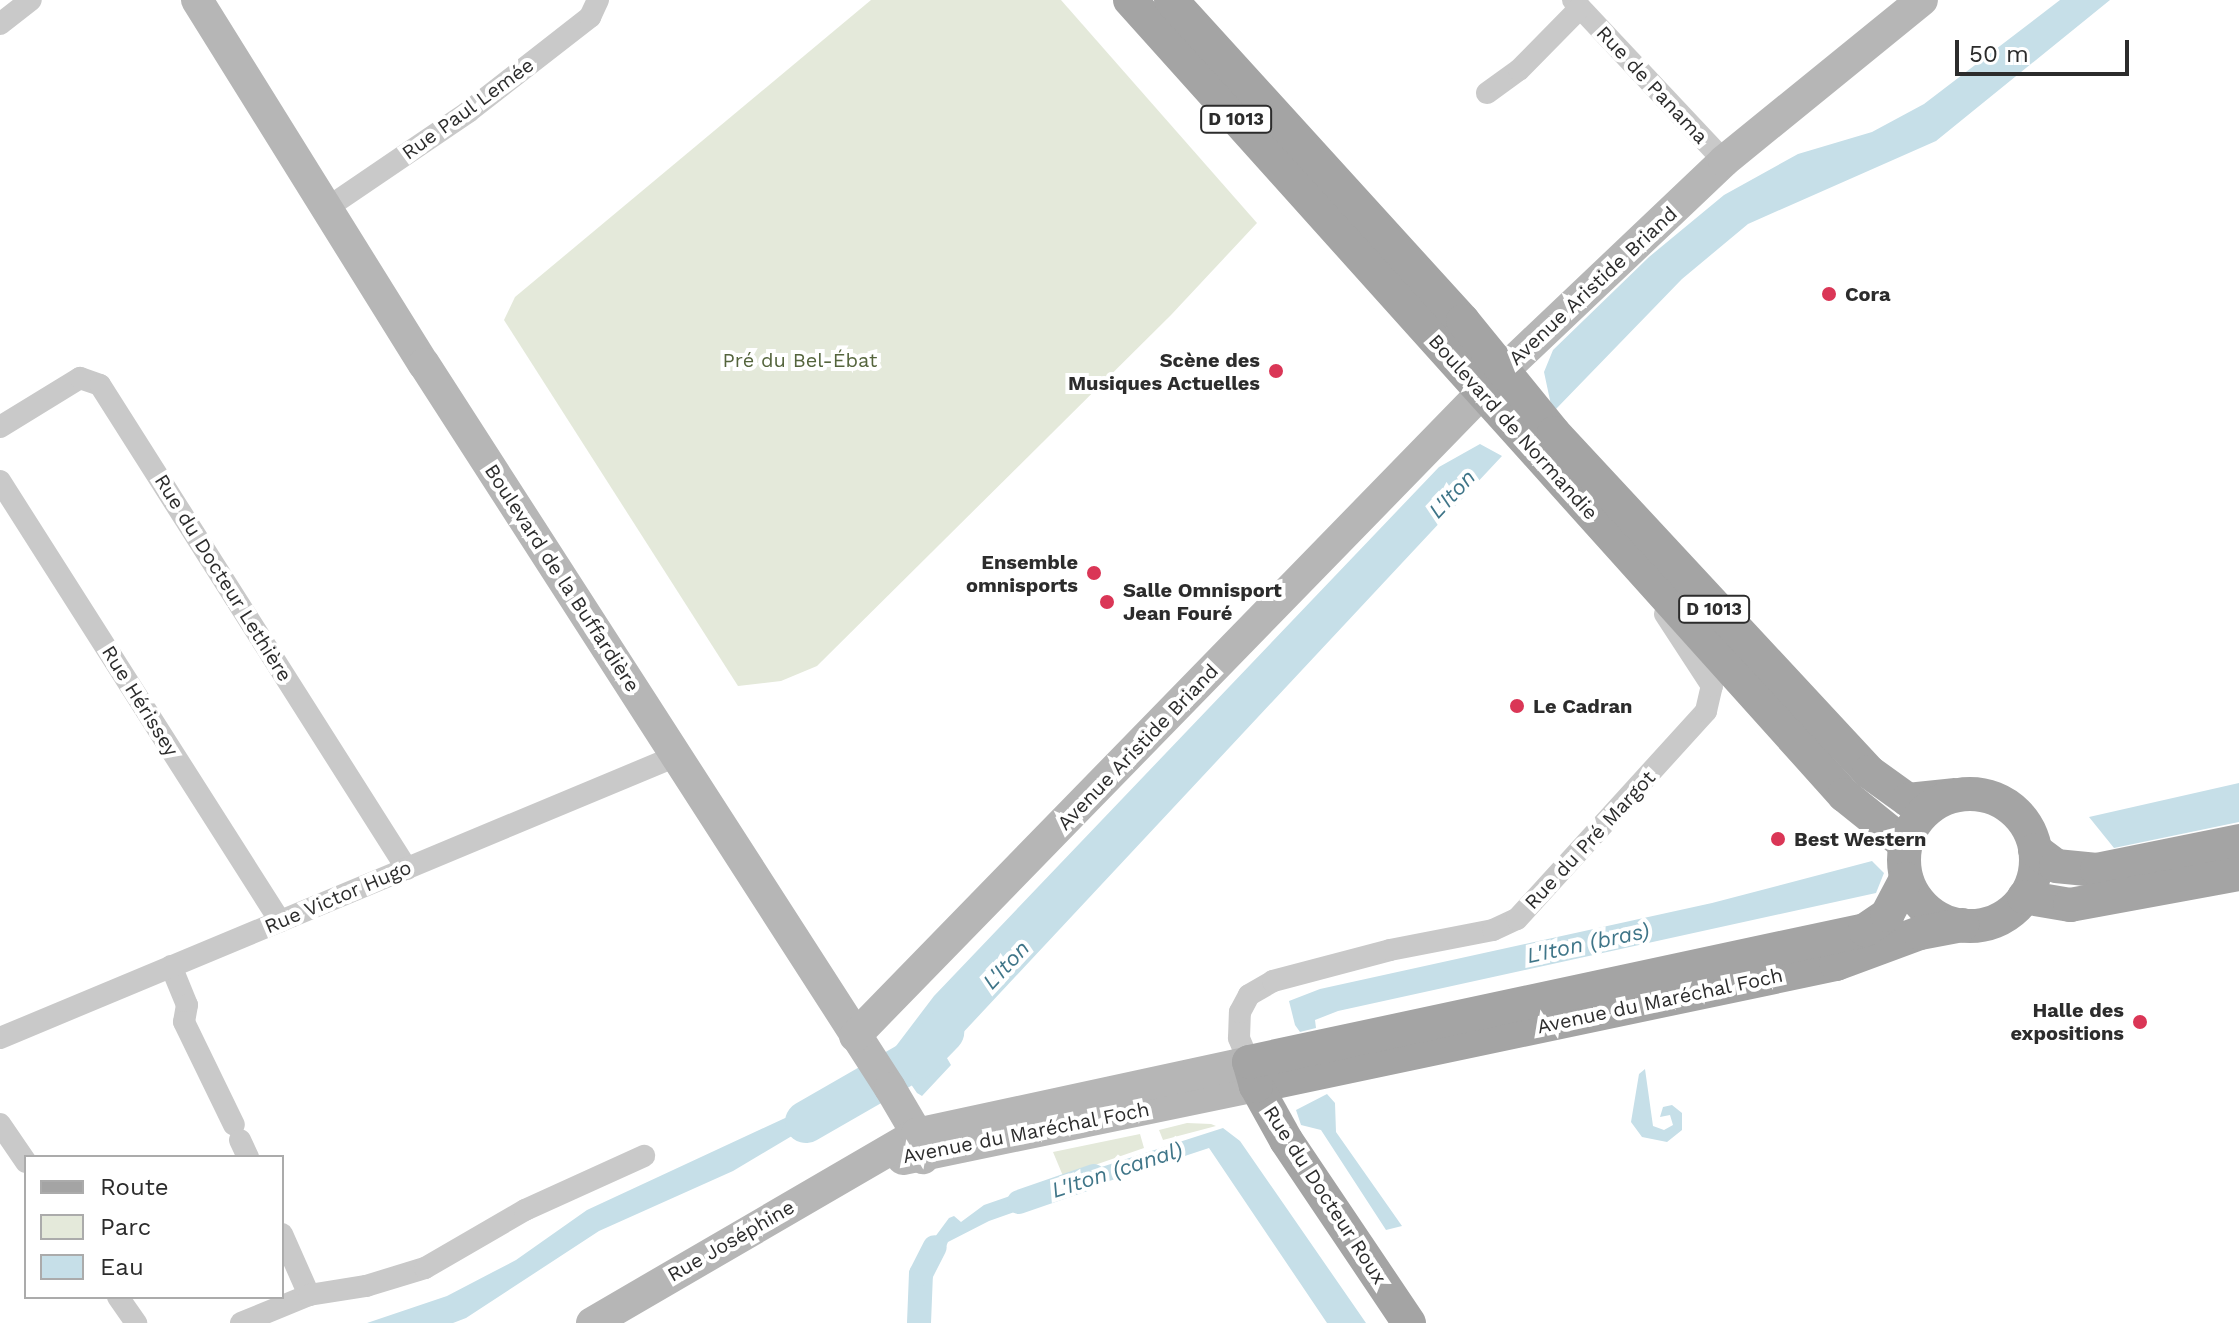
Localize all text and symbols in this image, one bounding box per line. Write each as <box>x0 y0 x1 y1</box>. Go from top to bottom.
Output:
street label: Rue de Panama <box>1591 21 1713 149</box>
scale bar <box>1959 24 2133 74</box>
text: 50 m <box>1969 40 2029 68</box>
street label: Rue Paul Lemée <box>397 53 539 165</box>
road number: D 1013 <box>1200 105 1272 133</box>
street label: Avenue Aristide Briand <box>1504 201 1682 371</box>
place label: Cora <box>1845 282 1891 306</box>
marker: Cora <box>1820 285 1838 303</box>
street label: Boulevard de Normandie <box>1423 329 1603 525</box>
park label: Pré du Bel-Ébat <box>723 348 877 372</box>
place label: Scène des Musiques Actuelles <box>1068 348 1260 395</box>
marker: Scène des Musiques Actuelles <box>1267 362 1285 380</box>
street label: Boulevard de la Buffardière <box>479 459 645 697</box>
water label: L'Iton <box>1423 464 1481 524</box>
street label: Rue du Docteur Lethière <box>149 470 297 686</box>
place label: Ensemble omnisports <box>966 550 1078 597</box>
marker: Ensemble omnisports <box>1085 564 1103 582</box>
place label: Salle Omnisport Jean Fouré <box>1123 578 1282 625</box>
marker: Salle Omnisport Jean Fouré <box>1098 593 1116 611</box>
road number: D 1013 <box>1678 595 1750 623</box>
street label: Rue Hérissey <box>96 641 184 761</box>
street label: Avenue Aristide Briand <box>1052 659 1224 835</box>
place label: Le Cadran <box>1533 694 1632 718</box>
marker: Le Cadran <box>1508 697 1526 715</box>
street label: Rue du Pré Margot <box>1520 766 1660 914</box>
place label: Best Western <box>1794 827 1927 851</box>
marker: Best Western <box>1769 830 1787 848</box>
street label: Rue Victor Hugo <box>261 855 415 939</box>
water label: L'Iton (bras) <box>1524 917 1652 969</box>
water label: L'Iton <box>977 935 1035 995</box>
street label: Avenue du Maréchal Foch <box>1535 963 1785 1039</box>
place label: Halle des expositions <box>2011 998 2124 1045</box>
marker: Halle des expositions <box>2131 1013 2149 1031</box>
street label: Avenue du Maréchal Foch <box>900 1097 1152 1169</box>
street label: Rue du Docteur Roux <box>1258 1101 1392 1289</box>
water label: L'Iton (canal) <box>1048 1136 1186 1204</box>
legend <box>24 1155 284 1299</box>
text: Route <box>100 1173 169 1201</box>
street label: Rue Joséphine <box>663 1195 799 1287</box>
text: Parc <box>100 1213 151 1241</box>
text: Eau <box>100 1253 144 1281</box>

